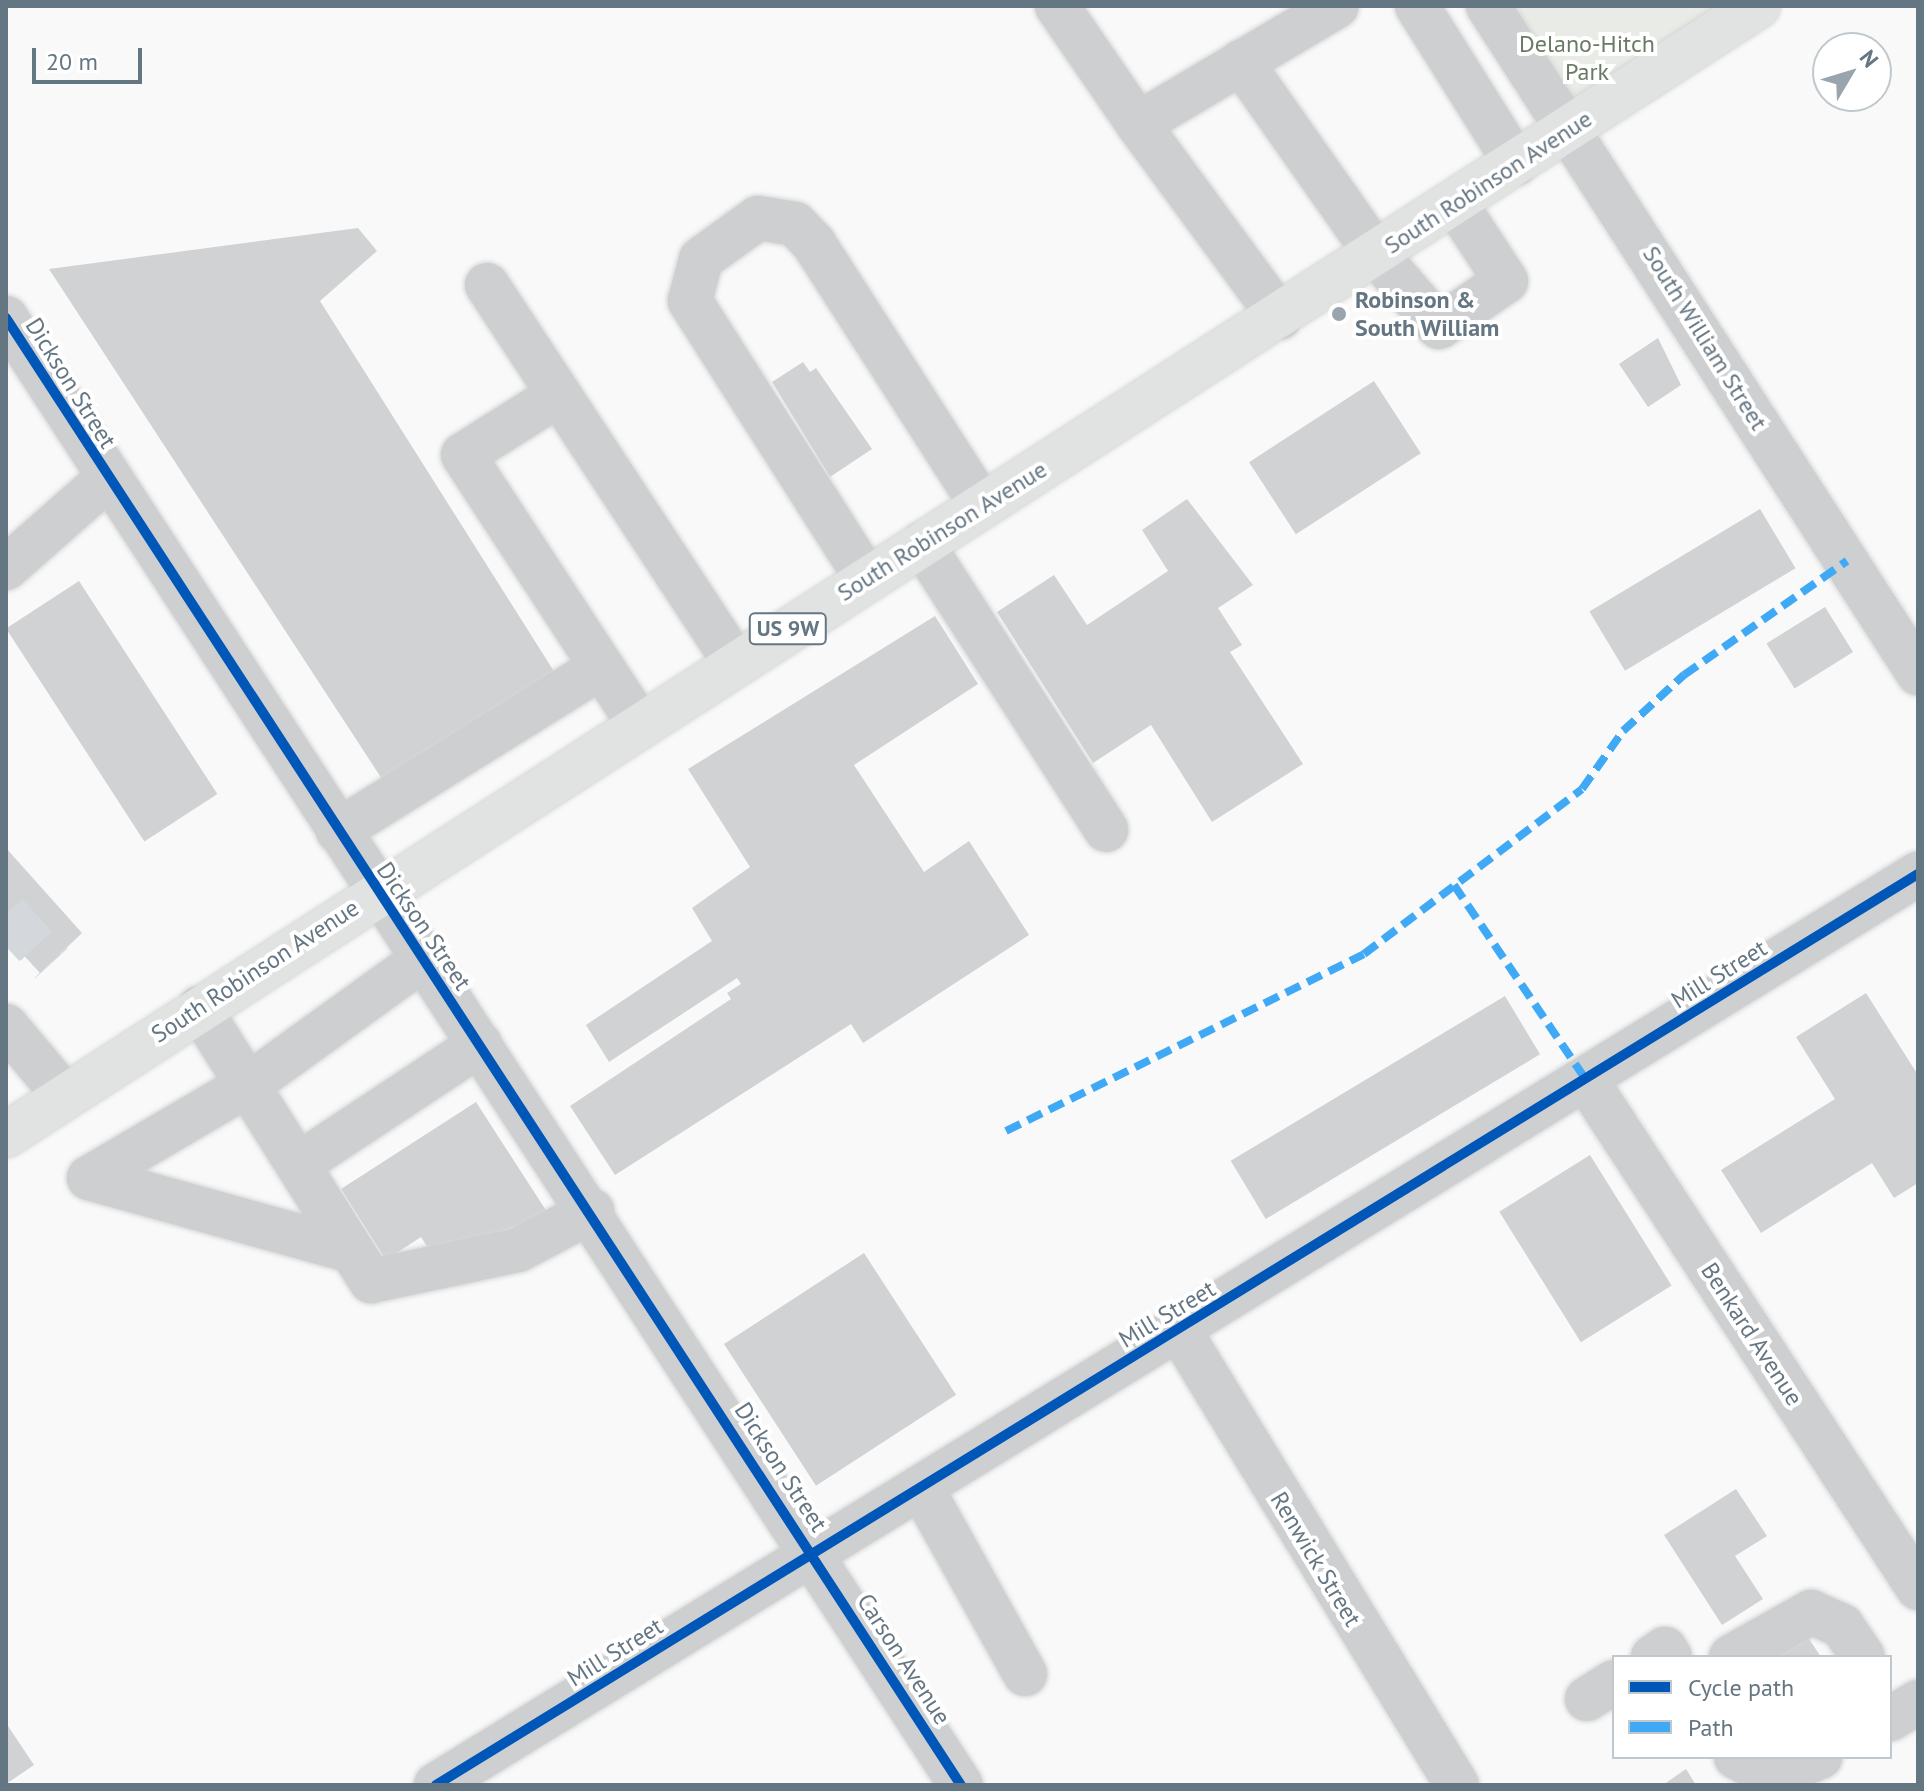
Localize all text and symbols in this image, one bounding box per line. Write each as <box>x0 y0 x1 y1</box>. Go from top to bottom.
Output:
park label: Delano-Hitch Park <box>1519 30 1655 86</box>
scale bar <box>36 32 146 82</box>
north arrow <box>1812 32 1892 112</box>
text: N <box>1854 44 1885 73</box>
text: 20 m <box>46 46 98 77</box>
street label: South Robinson Avenue <box>1379 104 1597 260</box>
street label: South William Street <box>1637 240 1773 436</box>
place label: Robinson & South William <box>1355 286 1500 342</box>
marker: Robinson & South William <box>1330 305 1348 323</box>
street label: Dickson Street <box>20 313 122 453</box>
street label: South Robinson Avenue <box>832 455 1052 607</box>
road number: US 9W <box>748 611 828 647</box>
street label: Dickson Street <box>371 856 477 996</box>
street label: South Robinson Avenue <box>146 893 364 1049</box>
street label: Mill Street <box>1666 933 1772 1015</box>
street label: Benkard Avenue <box>1695 1257 1809 1411</box>
street label: Mill Street <box>1114 1274 1220 1354</box>
street label: Dickson Street <box>729 1397 833 1537</box>
street label: Renwick Street <box>1264 1486 1368 1632</box>
street label: Carson Avenue <box>851 1588 957 1730</box>
street label: Mill Street <box>562 1611 668 1693</box>
legend <box>1612 1655 1892 1759</box>
text: Cycle path <box>1688 1672 1794 1703</box>
text: Path <box>1688 1712 1734 1743</box>

